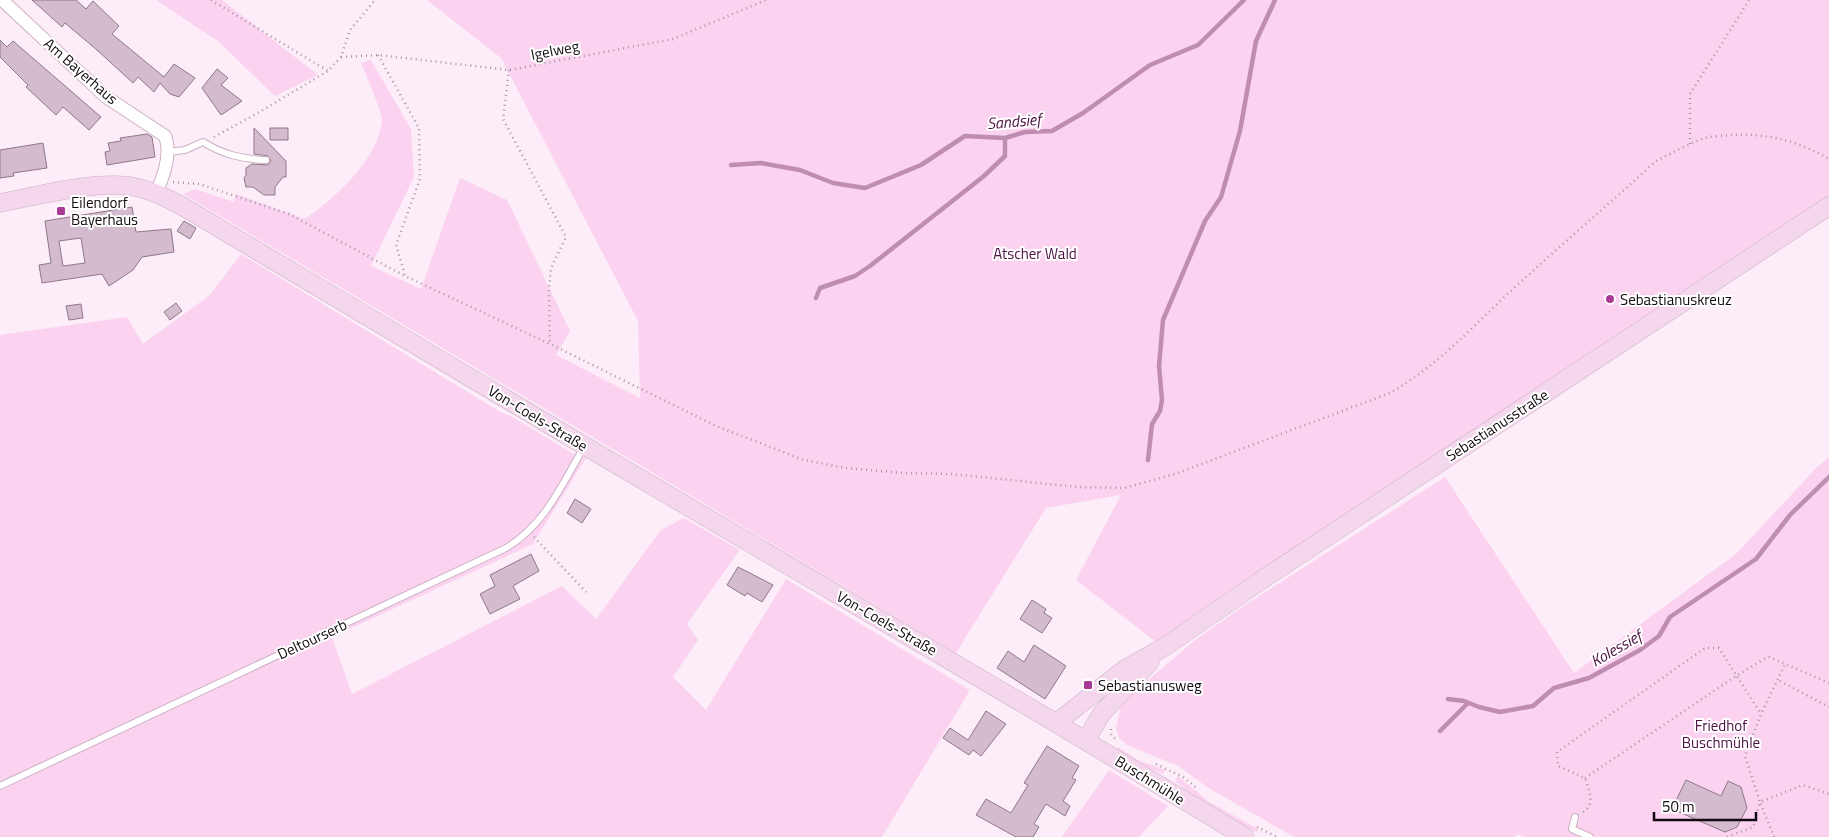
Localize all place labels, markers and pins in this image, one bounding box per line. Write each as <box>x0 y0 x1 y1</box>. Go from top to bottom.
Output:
place label: Eilendorf Bayerhaus <box>71 191 138 231</box>
marker: Eilendorf Bayerhaus <box>55 205 67 217</box>
place label: Sebastianuskreuz <box>1620 288 1732 311</box>
marker: Sebastianuskreuz <box>1604 293 1616 305</box>
place label: Sebastianusweg <box>1098 674 1202 697</box>
marker: Sebastianusweg <box>1082 679 1094 691</box>

